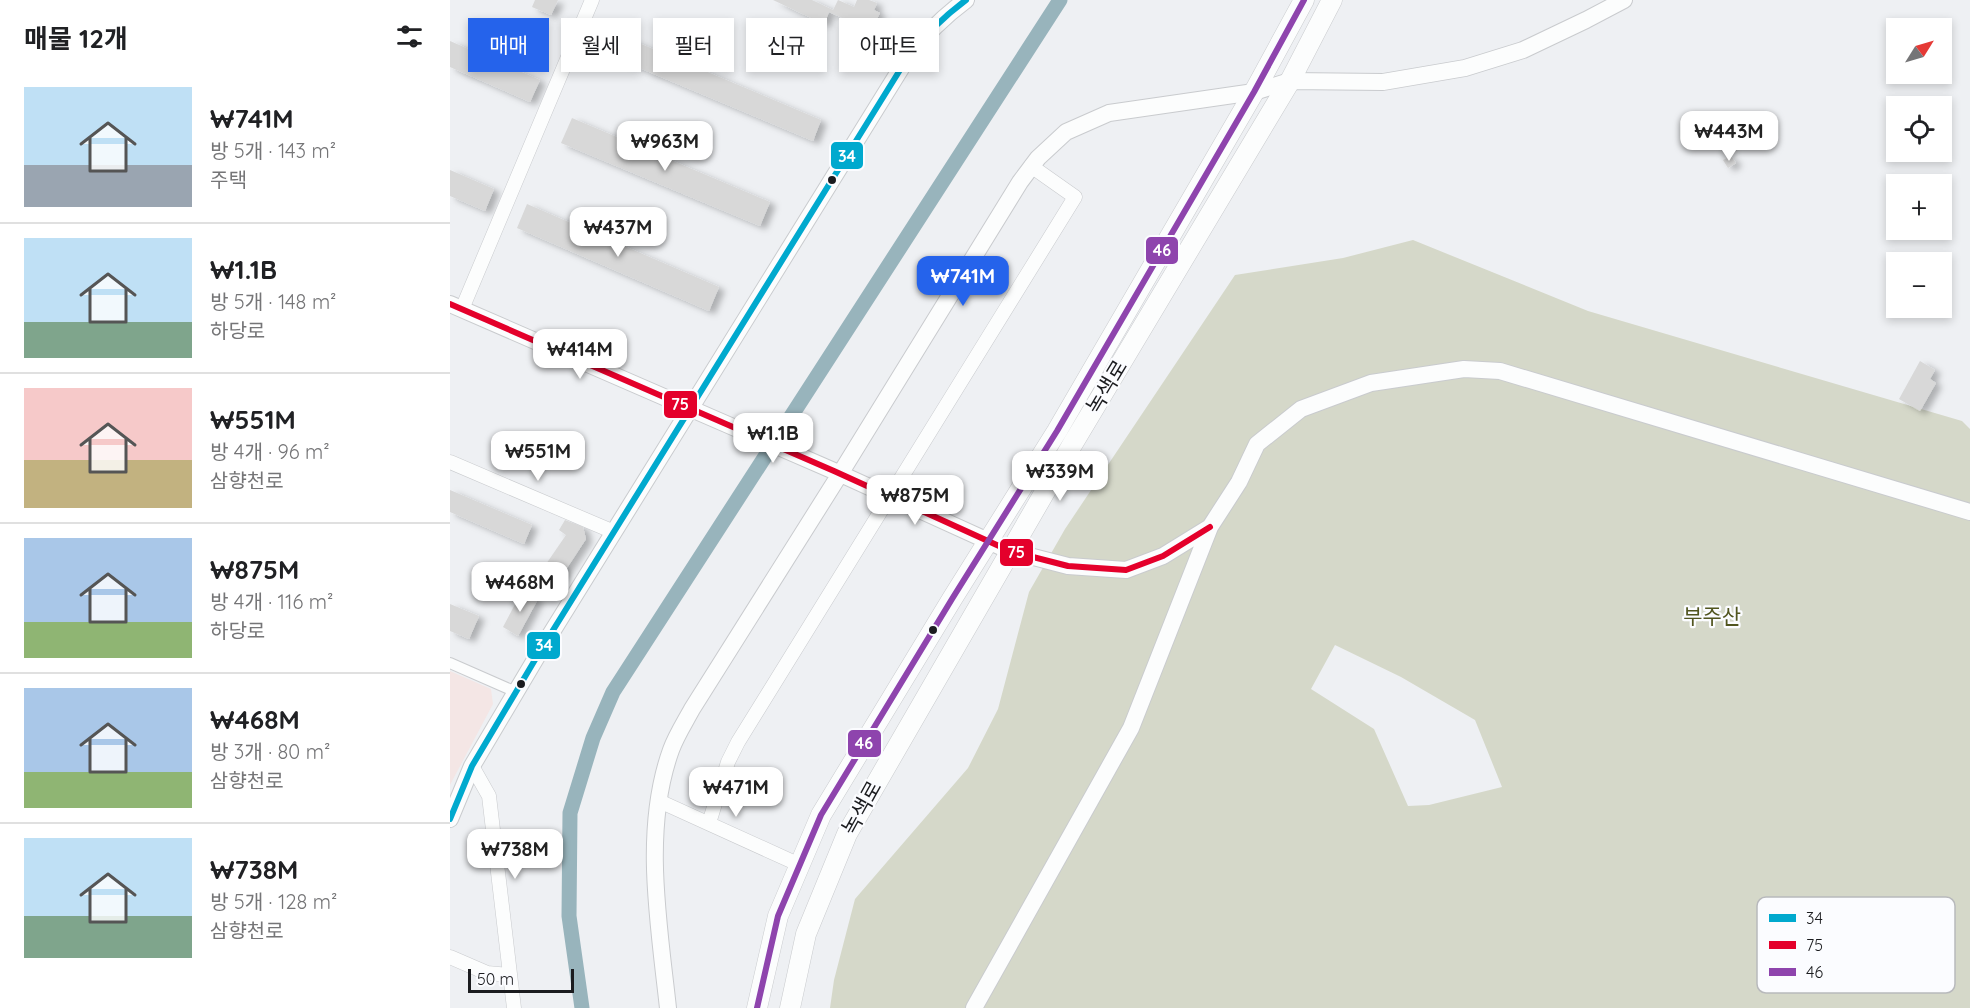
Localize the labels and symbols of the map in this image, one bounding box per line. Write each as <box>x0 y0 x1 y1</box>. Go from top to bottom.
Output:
north arrow <box>1886 18 1952 84</box>
pin: ₩443M <box>1687 111 1771 162</box>
pin: ₩963M <box>623 121 707 172</box>
line badge: 34 <box>830 141 864 170</box>
text: 34 <box>838 146 857 166</box>
unlabelled marker <box>826 174 838 186</box>
pin: ₩437M <box>576 207 660 258</box>
line badge: 46 <box>1145 236 1179 265</box>
text: 46 <box>1153 240 1171 260</box>
pin: ₩741M <box>921 256 1005 307</box>
pin: ₩414M <box>538 329 622 380</box>
street label: 녹색로 <box>1080 355 1132 418</box>
line badge: 75 <box>663 390 698 419</box>
text: 75 <box>671 394 689 414</box>
pin: ₩1.1B <box>731 413 815 464</box>
pin: ₩551M <box>496 431 580 482</box>
pin: ₩339M <box>1018 451 1102 502</box>
pin: ₩875M <box>873 475 957 526</box>
line badge: 75 <box>999 538 1034 567</box>
text: 75 <box>1007 542 1025 562</box>
pin: ₩468M <box>478 562 562 613</box>
park label: 부주산 <box>1683 603 1741 629</box>
unlabelled marker <box>927 624 939 636</box>
line badge: 34 <box>526 631 561 660</box>
text: 34 <box>535 635 554 655</box>
unlabelled marker <box>515 678 527 690</box>
line badge: 46 <box>847 729 882 758</box>
text: 46 <box>855 733 873 753</box>
pin: ₩471M <box>694 767 778 818</box>
street label: 녹색로 <box>836 776 887 839</box>
pin: ₩738M <box>473 829 557 880</box>
legend <box>1757 897 1955 993</box>
text: 34 <box>1806 908 1823 928</box>
text: 75 <box>1806 935 1823 955</box>
text: 46 <box>1806 962 1823 982</box>
scale bar <box>468 966 574 994</box>

